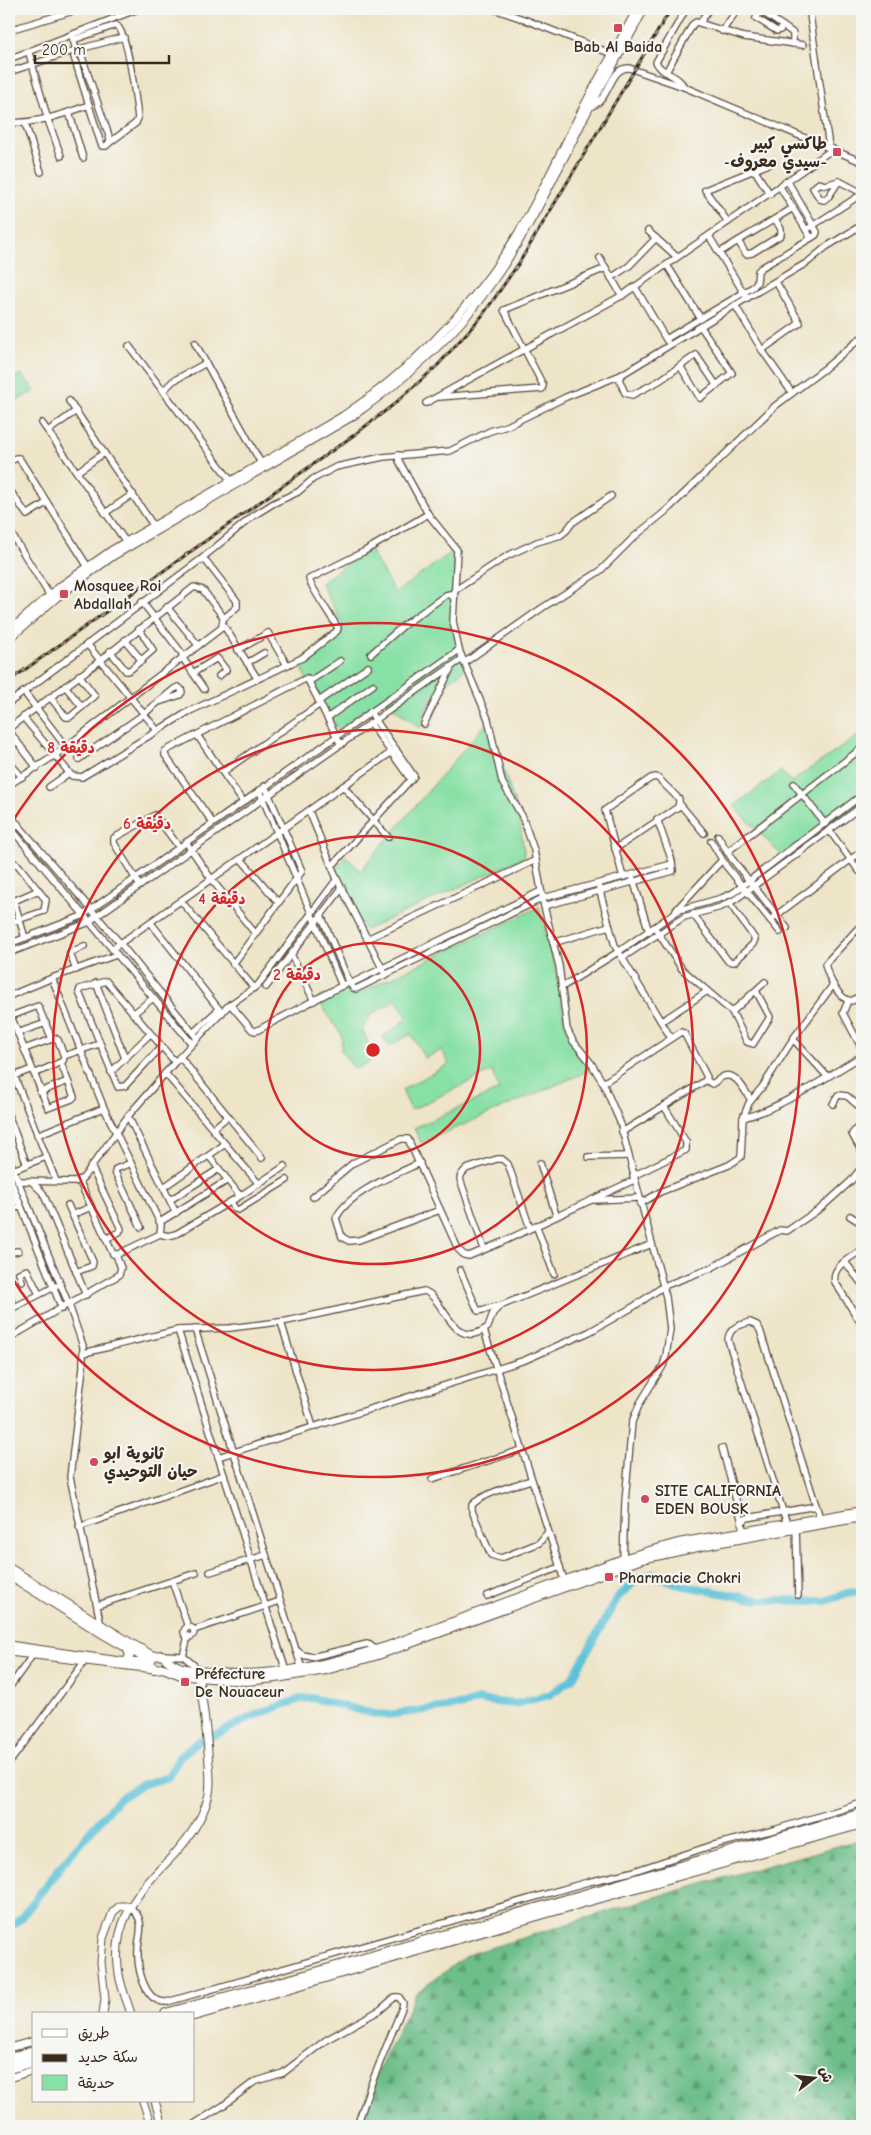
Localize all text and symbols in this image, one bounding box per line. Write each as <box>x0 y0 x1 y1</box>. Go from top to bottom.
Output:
marker: Bab Al Baida <box>612 22 624 34</box>
scale bar <box>35 32 169 64</box>
place label: Bab Al Baida <box>574 38 662 56</box>
text: 200 m <box>42 41 86 59</box>
place label: طاكسي كبير -سيدي معروف- <box>724 135 827 174</box>
marker: طاكسي كبير -سيدي معروف- <box>831 146 843 158</box>
place label: Mosquee Roi Abdallah <box>74 577 161 613</box>
marker: Mosquee Roi Abdallah <box>58 588 70 600</box>
text: 8 دقيقة <box>47 739 95 757</box>
text: 6 دقيقة <box>123 815 171 833</box>
text: 4 دقيقة <box>199 890 246 908</box>
text: 2 دقيقة <box>273 966 321 984</box>
centre of rings <box>364 1041 382 1059</box>
place label: ثانوية ابو حيان التوحيدي <box>103 1445 197 1484</box>
marker: ثانوية ابو حيان التوحيدي <box>88 1456 100 1468</box>
place label: SITE CALIFORNIA EDEN BOUSK <box>655 1482 781 1518</box>
marker: SITE CALIFORNIA EDEN BOUSK <box>639 1493 651 1505</box>
place label: Pharmacie Chokri <box>619 1569 741 1587</box>
marker: Pharmacie Chokri <box>603 1571 615 1583</box>
place label: Préfecture De Nouaceur <box>195 1665 284 1701</box>
marker: Préfecture De Nouaceur <box>179 1676 191 1688</box>
legend <box>32 2012 195 2102</box>
text: طريق <box>78 2024 110 2042</box>
text: سكة حديد <box>78 2048 138 2066</box>
north arrow <box>788 2052 838 2102</box>
text: ش <box>816 2065 836 2084</box>
text: حديقة <box>78 2074 115 2092</box>

